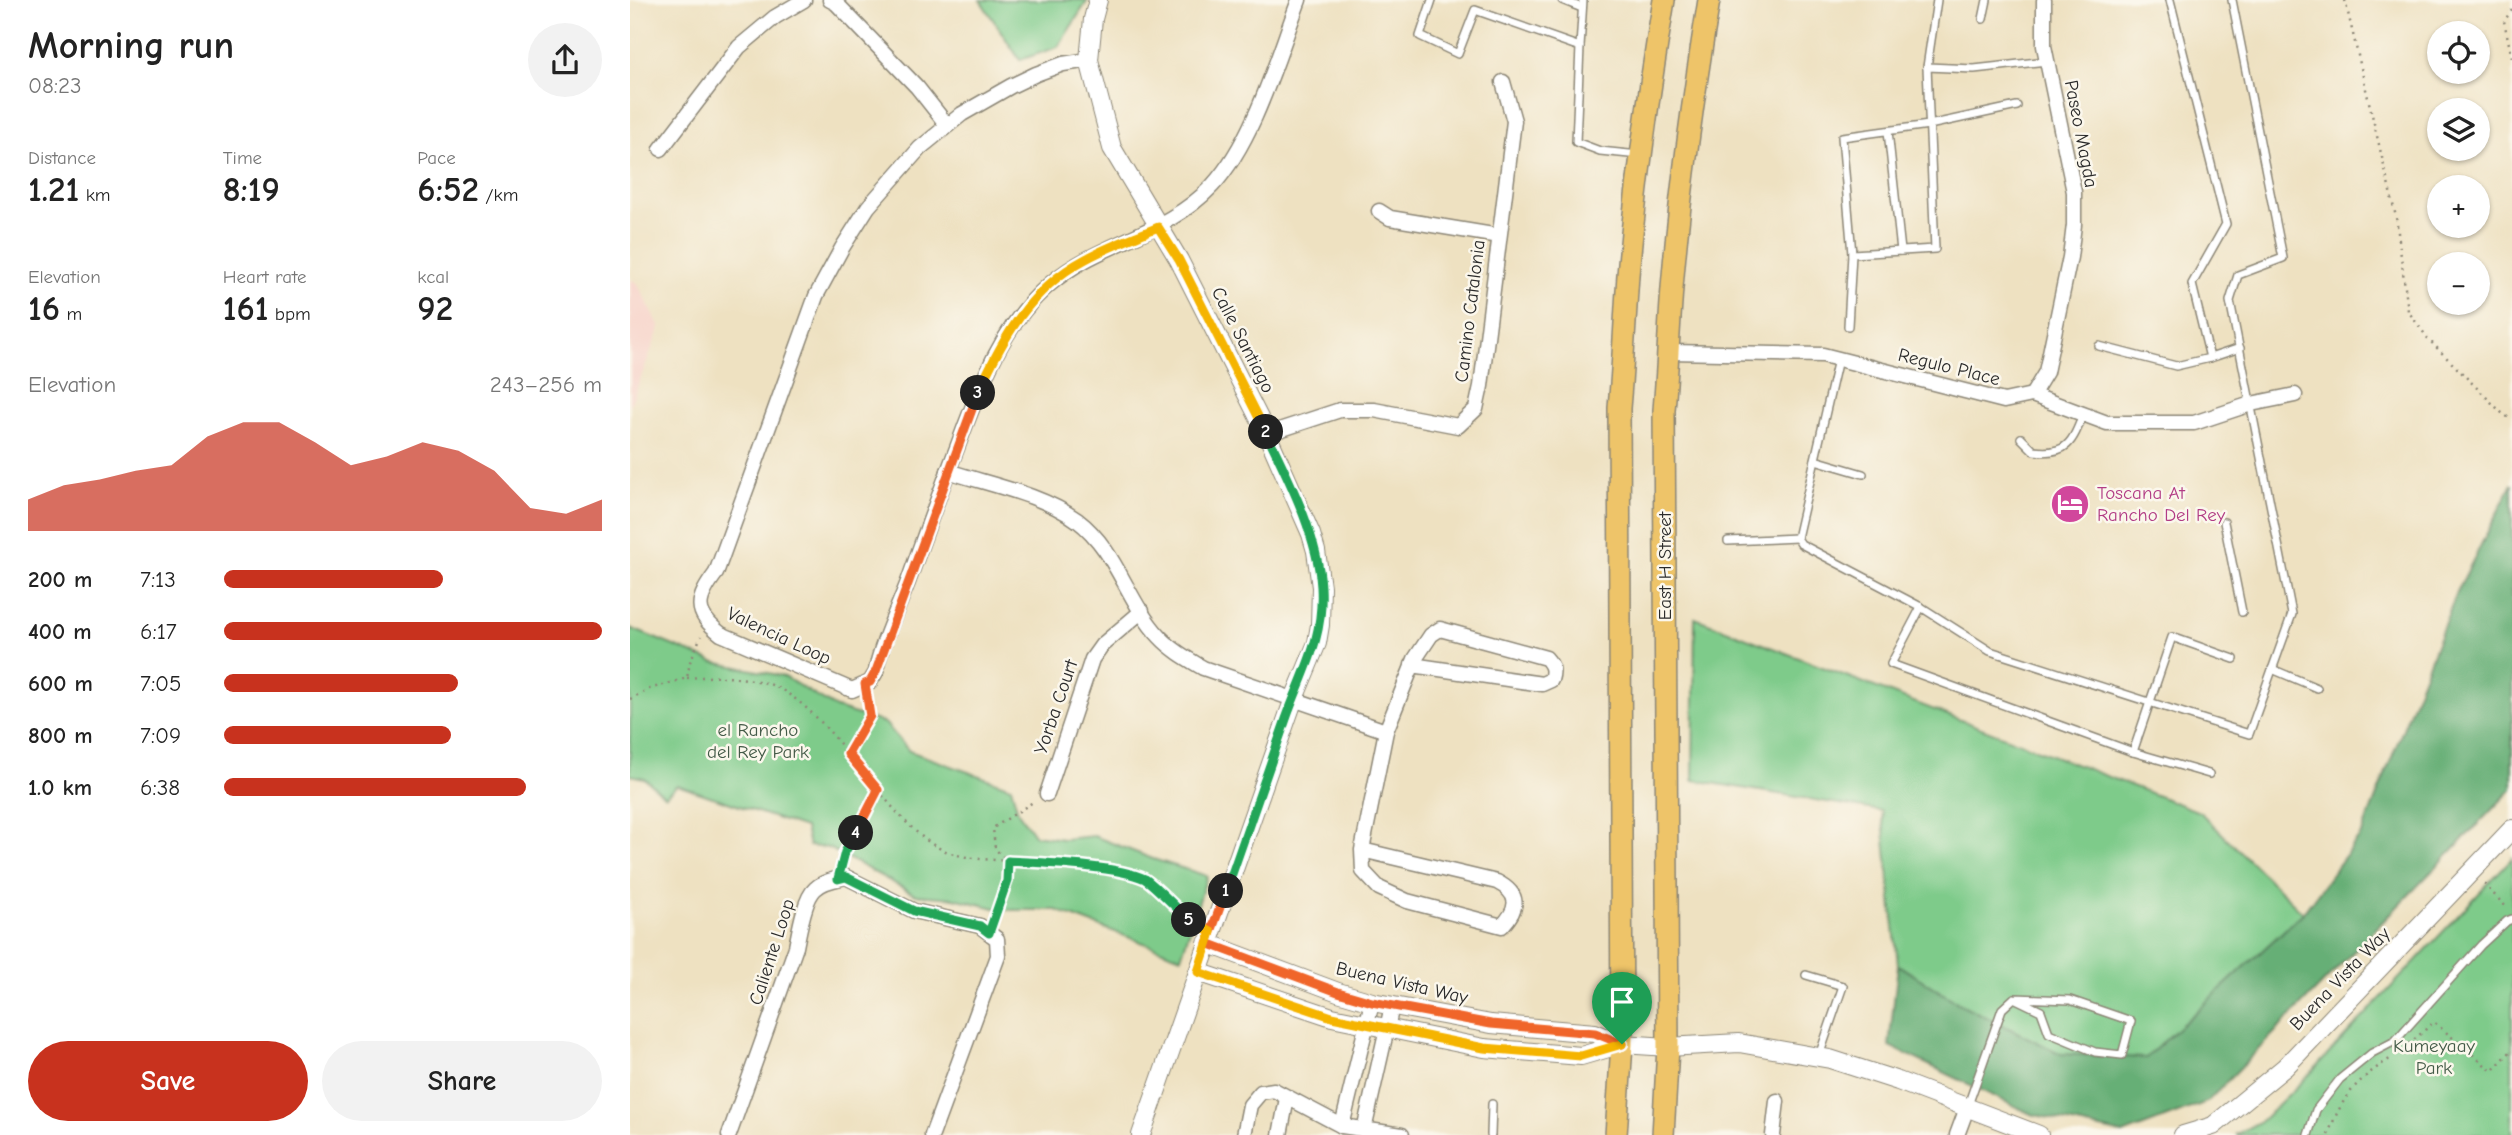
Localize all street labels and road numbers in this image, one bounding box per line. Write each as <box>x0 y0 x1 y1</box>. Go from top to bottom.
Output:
street label: Paseo Magda <box>2060 78 2102 190</box>
street label: Camino Catalonia <box>1450 238 1490 384</box>
street label: Calle Santiago <box>1207 283 1279 397</box>
street label: Regulo Place <box>1896 344 2002 390</box>
street label: East H Street <box>1654 511 1676 620</box>
street label: Valencia Loop <box>724 602 834 670</box>
street label: Yorba Court <box>1030 656 1083 757</box>
street label: Caliente Loop <box>745 896 799 1008</box>
street label: Buena Vista Way <box>2285 923 2395 1035</box>
street label: Buena Vista Way <box>1334 957 1471 1009</box>

